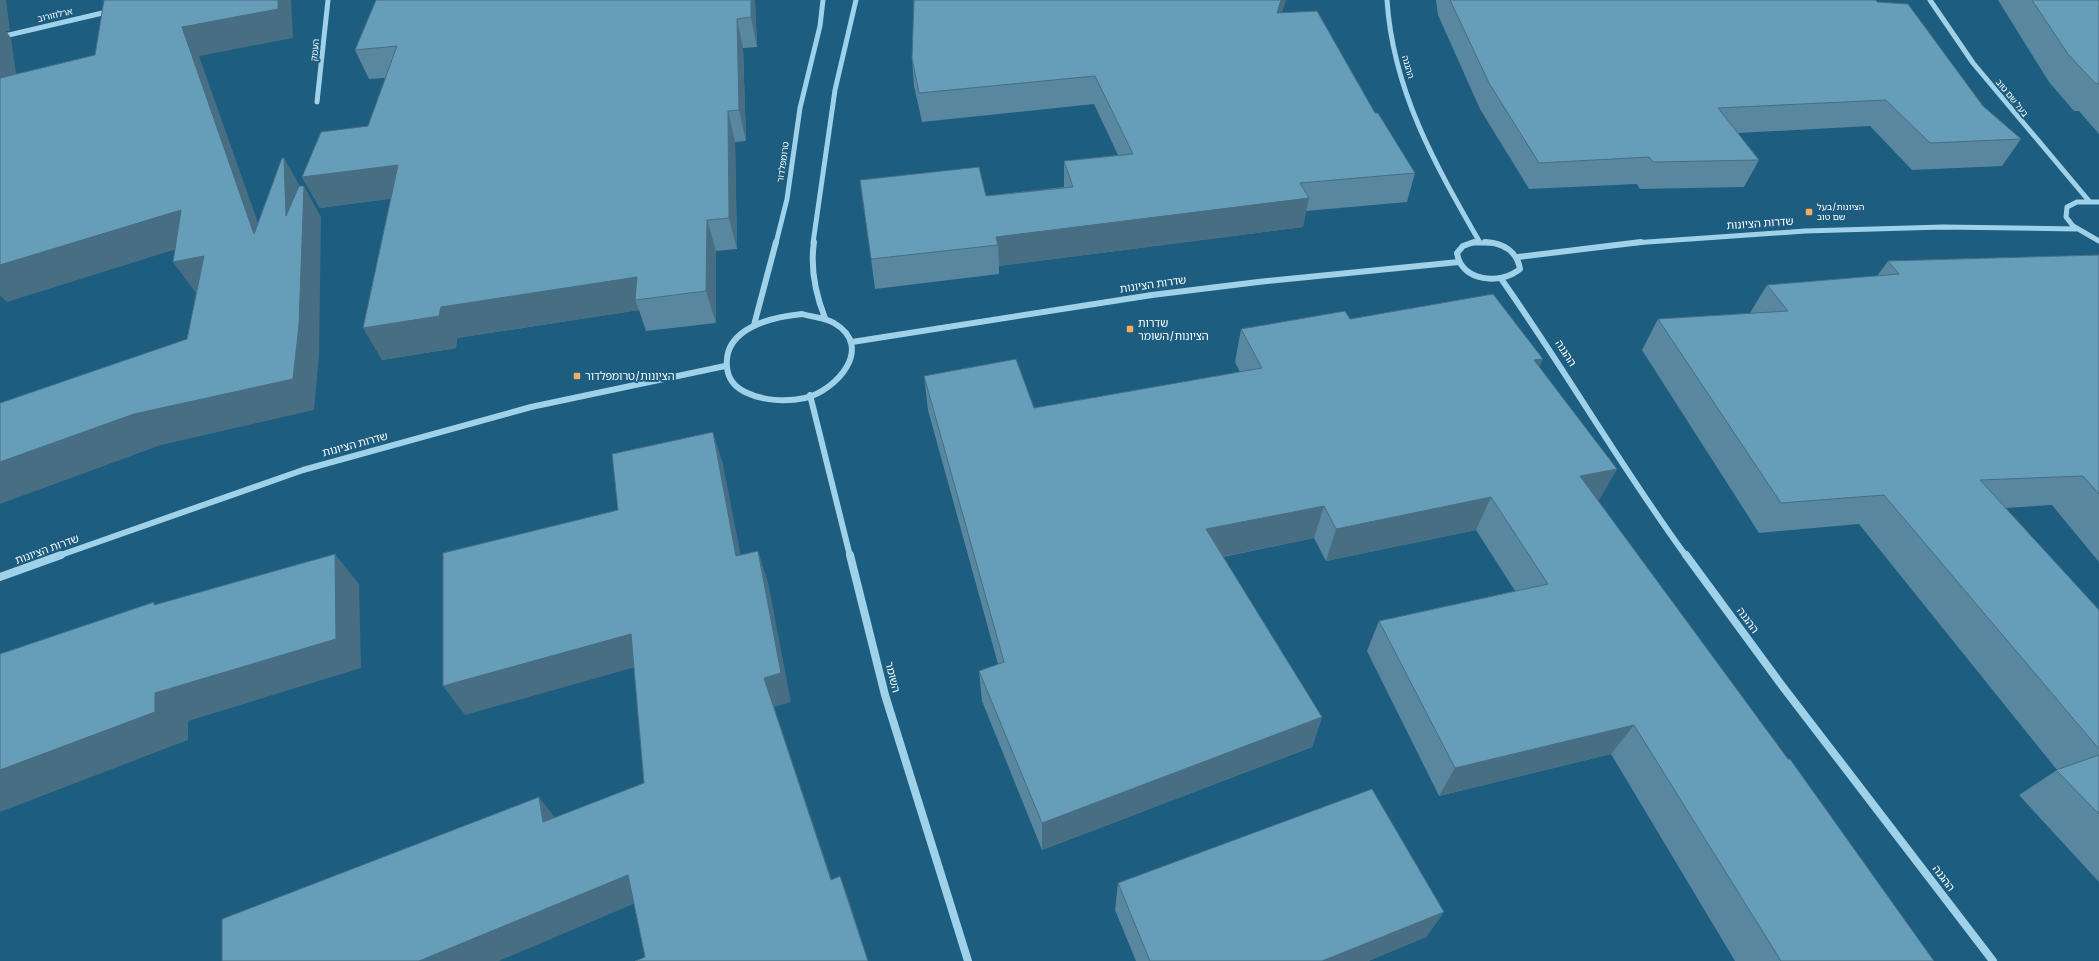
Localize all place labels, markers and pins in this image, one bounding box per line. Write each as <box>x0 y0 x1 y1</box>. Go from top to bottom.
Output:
place label: הציונות/בעל שם טוב <box>1817 202 1865 222</box>
marker: הציונות/בעל שם טוב <box>1804 207 1814 217</box>
place label: שדרות הציונות/השומר <box>1138 317 1209 343</box>
marker: שדרות הציונות/השומר <box>1125 324 1135 334</box>
place label: הציונות/טרומפלדור <box>585 370 675 383</box>
marker: הציונות/טרומפלדור <box>572 371 582 381</box>

